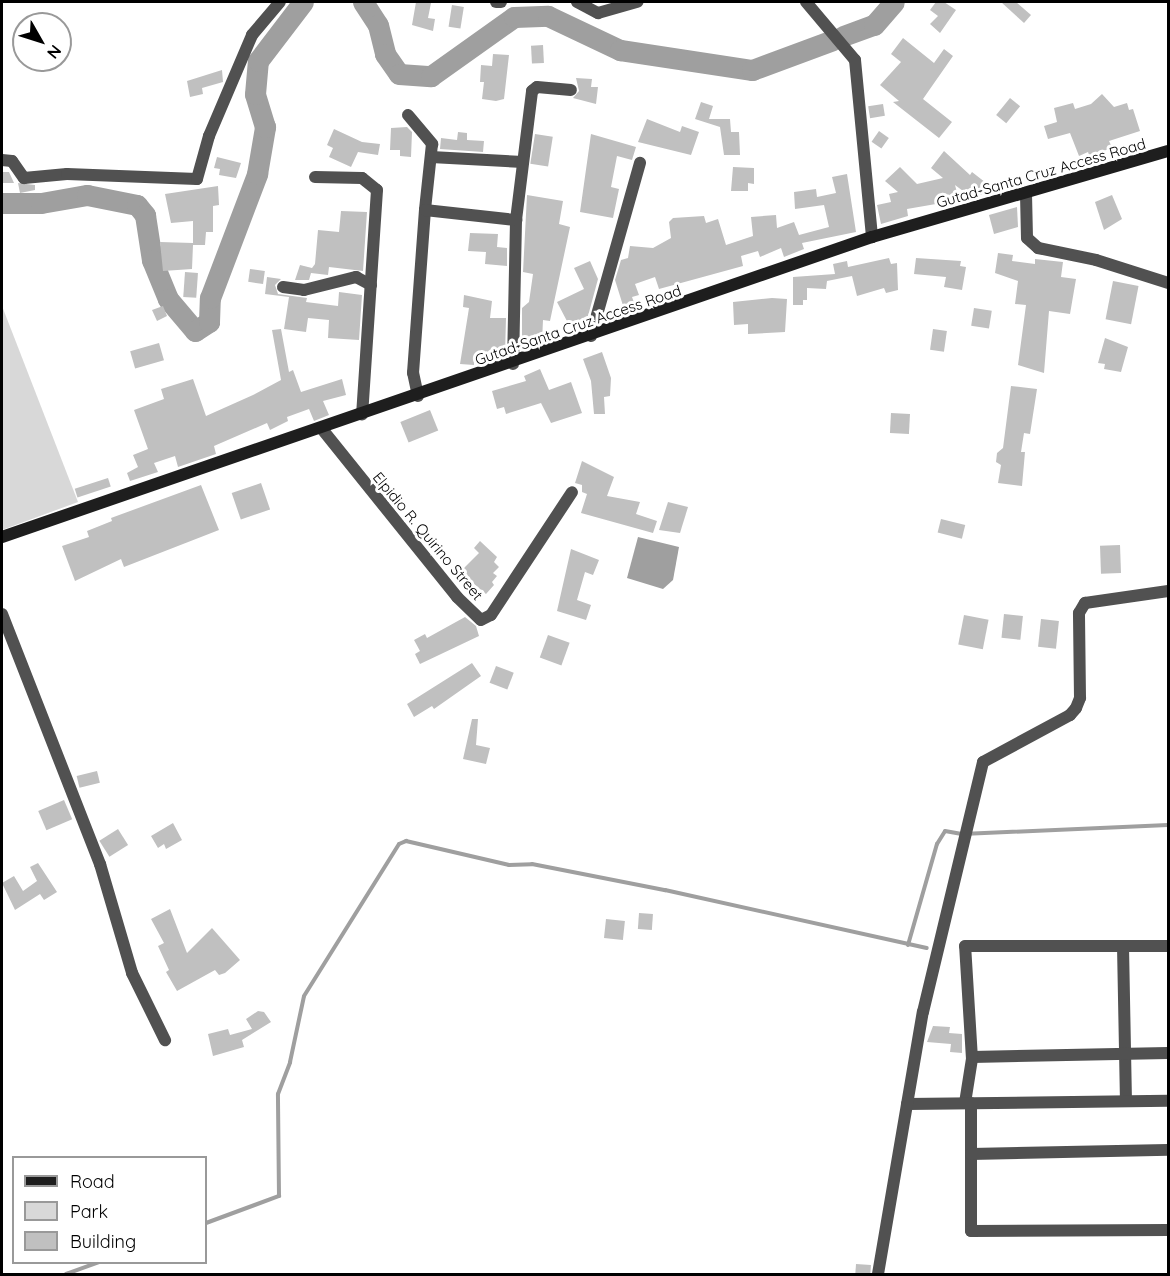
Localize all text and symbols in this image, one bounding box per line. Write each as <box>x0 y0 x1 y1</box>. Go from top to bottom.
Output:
north arrow <box>12 12 72 72</box>
text: N <box>43 41 66 63</box>
street label: Gutad-Santa Cruz Access Road <box>934 134 1148 212</box>
street label: Gutad-Santa Cruz Access Road <box>472 281 684 369</box>
street label: Elpidio R. Quirino Street <box>369 468 487 604</box>
legend <box>12 1156 207 1264</box>
text: Road <box>70 1170 115 1193</box>
text: Park <box>70 1200 108 1223</box>
text: Building <box>70 1230 136 1253</box>

